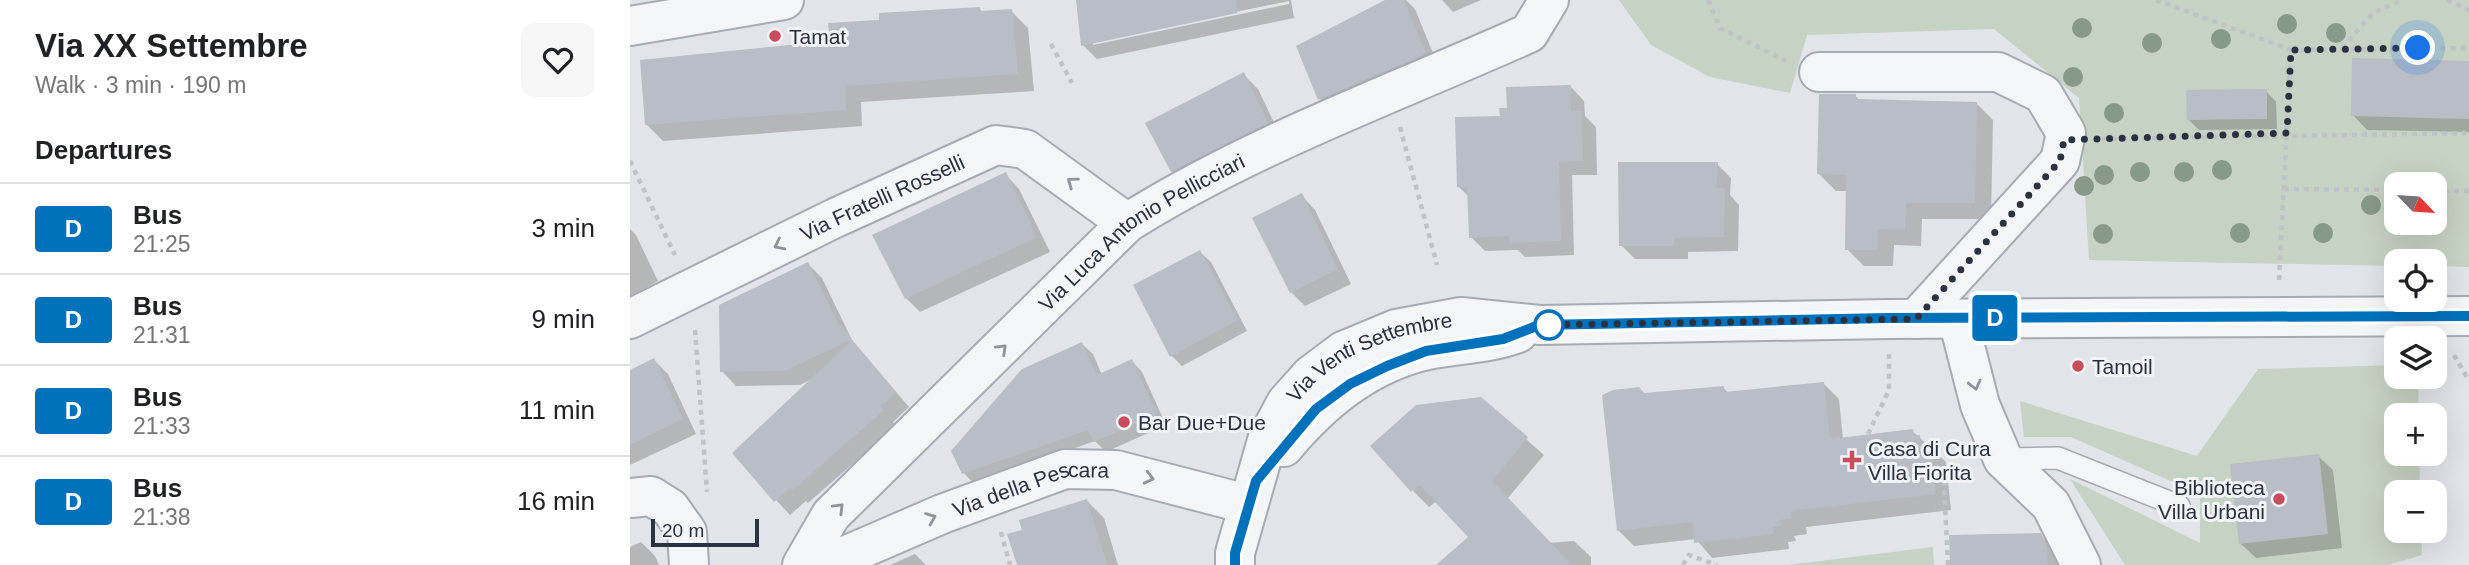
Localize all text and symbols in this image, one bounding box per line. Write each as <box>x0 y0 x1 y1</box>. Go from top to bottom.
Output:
button: heart <box>521 23 595 97</box>
place label: Tamat <box>789 25 846 48</box>
text: Via XX Settembre <box>35 27 308 64</box>
marker: Tamat <box>767 28 783 44</box>
your location <box>2400 30 2435 65</box>
text: Walk · 3 min · 190 m <box>35 72 246 98</box>
text: Departures <box>35 135 172 165</box>
street label: Via Fratelli Rosselli <box>796 149 968 245</box>
street label: Via Luca Antonio Pellicciari <box>1034 149 1248 315</box>
north arrow <box>2384 172 2446 234</box>
map controls <box>2384 172 2447 543</box>
one-way arrow <box>1067 178 1079 191</box>
text: Bus <box>133 200 182 230</box>
text: 3 min <box>531 213 595 243</box>
text: D <box>65 215 82 242</box>
text: 21:25 <box>133 231 191 257</box>
one-way arrow <box>774 237 786 251</box>
button: locate <box>2384 249 2447 312</box>
text: Bus <box>133 291 182 321</box>
line badge: D <box>1972 295 2018 341</box>
text: 9 min <box>531 304 595 334</box>
text: D <box>1986 304 2004 331</box>
text: D <box>65 306 82 333</box>
street label: Via Venti Settembre <box>1282 307 1454 406</box>
unlabelled marker <box>1534 310 1564 340</box>
text: 21:31 <box>133 322 191 348</box>
button: layers <box>2384 326 2447 389</box>
one-way arrow <box>994 345 1007 358</box>
place label: Tamoil <box>2092 355 2153 378</box>
marker: Tamoil <box>2070 358 2086 374</box>
one-way arrow <box>1967 379 1981 391</box>
text: Bus <box>133 382 182 412</box>
text: 11 min <box>519 395 595 425</box>
text: D <box>65 397 82 424</box>
button: + <box>2384 403 2447 466</box>
place label: Bar Due+Due <box>1138 411 1266 434</box>
text: 21:33 <box>133 413 191 439</box>
marker: Bar Due+Due <box>1116 414 1132 430</box>
place label: Casa di Cura Villa Fiorita <box>1868 437 1991 484</box>
marker: Casa di Cura Villa Fiorita <box>1842 450 1862 470</box>
street label: Via della Pescara <box>949 457 1110 521</box>
one-way arrow <box>1143 470 1155 484</box>
text: Bus <box>133 473 182 503</box>
place label: Biblioteca Villa Urbani <box>2158 476 2265 523</box>
button: − <box>2384 480 2447 543</box>
text: 16 min <box>517 486 595 516</box>
text: D <box>65 488 82 515</box>
marker: Biblioteca Villa Urbani <box>2271 491 2287 507</box>
text: 21:38 <box>133 504 191 530</box>
one-way arrow <box>831 504 843 516</box>
one-way arrow <box>924 512 937 526</box>
scale bar <box>651 516 760 548</box>
text: 20 m <box>662 520 704 541</box>

